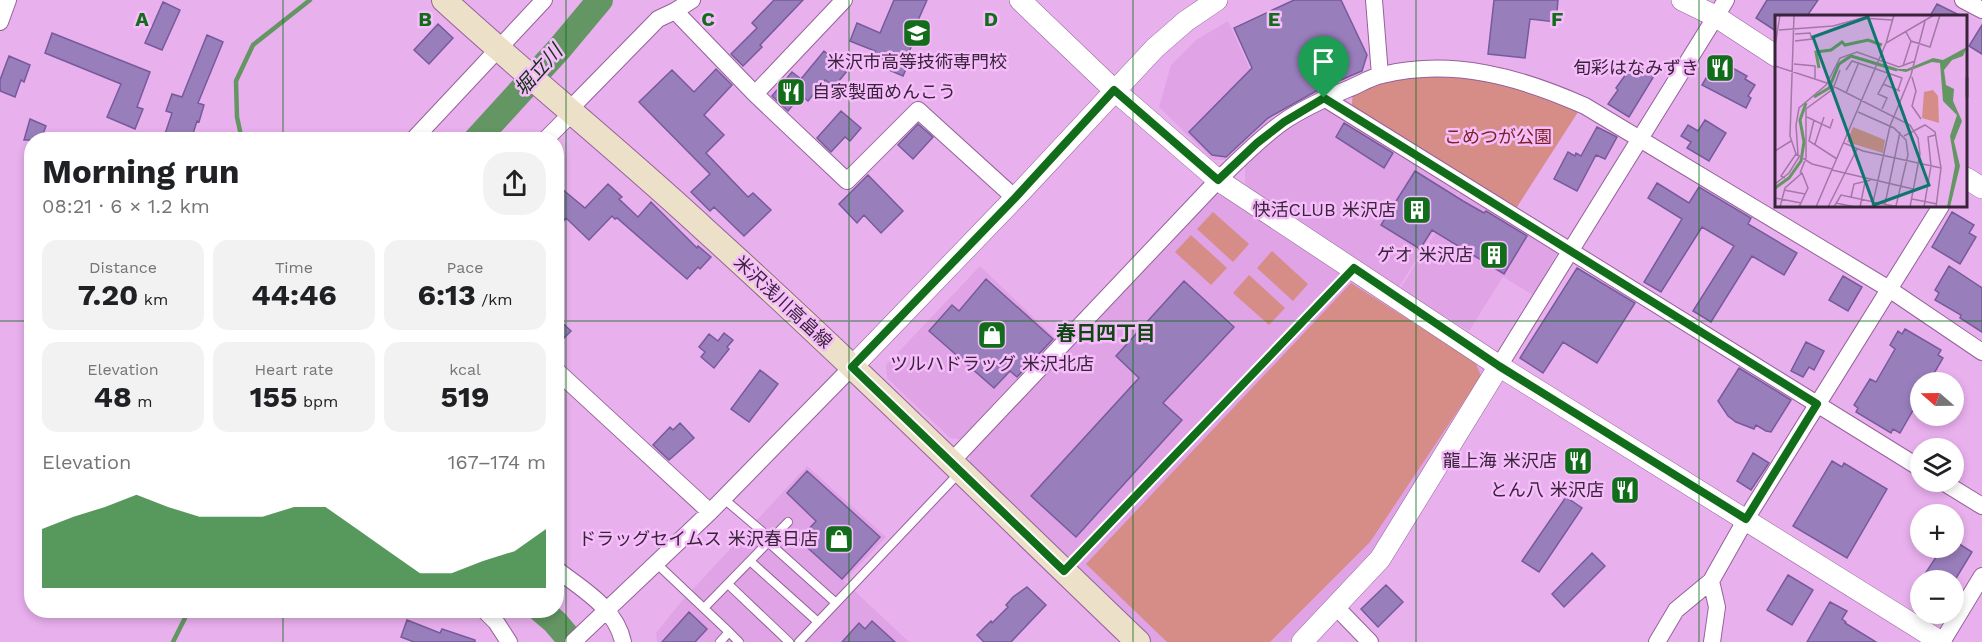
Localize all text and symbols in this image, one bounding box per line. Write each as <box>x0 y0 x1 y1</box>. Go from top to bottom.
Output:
text: A <box>135 7 149 31</box>
text: B <box>418 7 432 31</box>
text: C <box>701 7 715 31</box>
text: D <box>984 7 998 31</box>
text: E <box>1268 7 1280 31</box>
text: F <box>1551 7 1563 31</box>
inset map <box>1775 15 1967 207</box>
school or university icon: 米沢市高等技術専門校 <box>901 17 933 49</box>
pin <box>1298 36 1349 98</box>
water label: 堀立川 <box>509 38 568 100</box>
icon: arrive <box>1307 45 1340 78</box>
place label: 米沢市高等技術専門校 <box>827 51 1007 72</box>
restaurant icon: 旬彩はなみずき <box>1704 52 1736 84</box>
place label: 旬彩はなみずき <box>1573 57 1699 78</box>
restaurant icon: 自家製面めんこう <box>775 76 807 108</box>
place label: 自家製面めんこう <box>812 81 956 102</box>
park label: こめつが公園 <box>1444 126 1552 147</box>
text: Morning run <box>42 152 239 191</box>
button: share <box>483 152 546 215</box>
text: 08:21 · 6 × 1.2 km <box>42 194 210 218</box>
building icon: 快活CLUB 米沢店 <box>1401 194 1433 226</box>
place label: 快活CLUB 米沢店 <box>1253 199 1396 220</box>
building icon: ゲオ 米沢店 <box>1478 239 1510 271</box>
place label: ゲオ 米沢店 <box>1377 244 1473 265</box>
street label: 米沢浅川高畠線 <box>730 251 837 352</box>
text: Distance <box>89 258 157 277</box>
text: Time <box>275 258 313 277</box>
text: Pace <box>446 258 484 277</box>
text: 7.20 <box>78 277 138 312</box>
text: 44:46 <box>251 277 337 312</box>
text: 6:13 <box>417 277 476 312</box>
text: km <box>138 290 168 309</box>
text: /km <box>476 290 513 309</box>
shop icon: ツルハドラッグ 米沢北店 <box>976 319 1008 351</box>
district label: 春日四丁目 <box>1056 321 1156 345</box>
place label: ツルハドラッグ 米沢北店 <box>890 353 1094 374</box>
text: Elevation <box>87 360 159 379</box>
text: Heart rate <box>254 360 334 379</box>
text: kcal <box>449 360 481 379</box>
north arrow <box>1910 372 1964 426</box>
map controls <box>1910 372 1964 624</box>
text: 48 <box>94 379 132 414</box>
text: 155 <box>250 379 298 414</box>
text: 519 <box>441 379 489 414</box>
text: m <box>132 392 152 411</box>
text: bpm <box>298 392 338 411</box>
button: layers <box>1910 438 1964 492</box>
restaurant icon: 龍上海 米沢店 <box>1562 445 1594 477</box>
text: Elevation <box>42 450 131 474</box>
text: 167–174 m <box>448 450 546 474</box>
place label: 龍上海 米沢店 <box>1443 450 1557 471</box>
restaurant icon: とん八 米沢店 <box>1609 474 1641 506</box>
place label: とん八 米沢店 <box>1490 479 1604 500</box>
button: + <box>1910 504 1964 558</box>
shop icon: ドラッグセイムス 米沢春日店 <box>823 523 855 555</box>
place label: ドラッグセイムス 米沢春日店 <box>578 528 818 549</box>
button: − <box>1910 570 1964 624</box>

